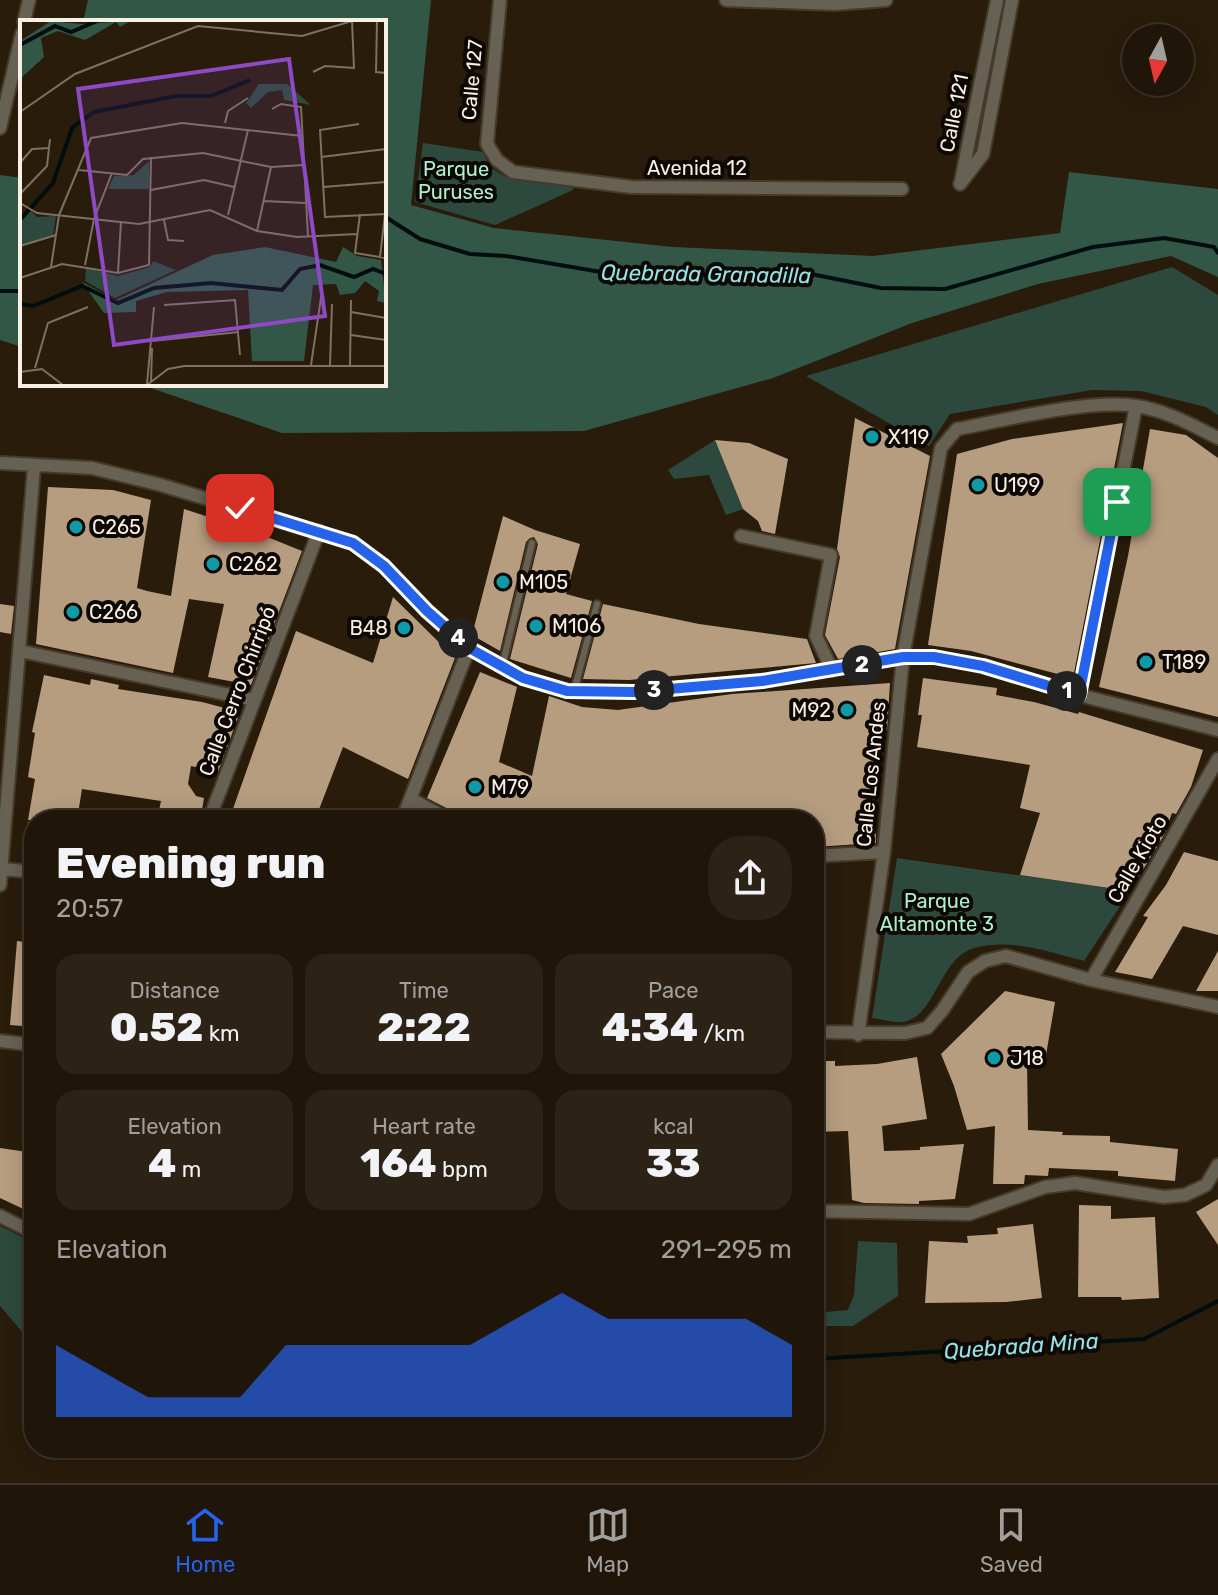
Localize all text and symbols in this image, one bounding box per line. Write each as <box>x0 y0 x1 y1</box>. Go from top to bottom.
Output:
inset map <box>20 20 386 386</box>
north arrow <box>1122 24 1194 96</box>
map controls <box>1122 24 1194 96</box>
street label: Calle 127 <box>457 39 487 121</box>
street label: Calle 121 <box>935 72 973 154</box>
street label: Avenida 12 <box>647 156 747 180</box>
park label: Parque Puruses <box>418 157 494 204</box>
water label: Quebrada Granadilla <box>600 259 812 289</box>
place label: X119 <box>888 425 929 449</box>
marker: X119 <box>863 428 881 446</box>
pin <box>1083 468 1151 536</box>
place label: U199 <box>994 473 1040 497</box>
pin <box>206 474 274 542</box>
marker: U199 <box>969 476 987 494</box>
icon: arrive <box>1095 480 1139 524</box>
icon: check <box>218 486 262 530</box>
place label: C265 <box>92 515 141 539</box>
marker: C265 <box>67 518 85 536</box>
place label: C262 <box>229 552 278 576</box>
marker: C262 <box>204 555 222 573</box>
place label: M105 <box>519 570 568 594</box>
marker: M105 <box>494 573 512 591</box>
place label: C266 <box>89 600 138 624</box>
marker: C266 <box>64 603 82 621</box>
street label: Calle Cerro Chirripó <box>194 603 280 779</box>
place label: M106 <box>552 614 601 638</box>
place label: B48 <box>350 616 388 640</box>
marker: M106 <box>527 617 545 635</box>
pin: 4 <box>438 618 478 658</box>
marker: B48 <box>395 619 413 637</box>
text: 4 <box>450 624 466 651</box>
pin: 2 <box>842 645 882 685</box>
place label: T189 <box>1162 650 1206 674</box>
text: 2 <box>855 651 869 678</box>
marker: T189 <box>1137 653 1155 671</box>
pin: 3 <box>634 670 674 710</box>
pin: 1 <box>1047 671 1087 711</box>
text: 3 <box>647 676 661 703</box>
text: 1 <box>1062 677 1072 704</box>
place label: M92 <box>792 698 831 722</box>
street label: Calle Los Andes <box>851 700 891 848</box>
marker: M92 <box>838 701 856 719</box>
place label: M79 <box>491 775 529 799</box>
marker: M79 <box>466 778 484 796</box>
street label: Calle Kioto <box>1102 811 1172 907</box>
button: share <box>708 836 792 920</box>
text: Evening run <box>56 837 325 889</box>
park label: Parque Altamonte 3 <box>880 889 994 936</box>
text: 20:57 <box>56 893 123 924</box>
text: Distance <box>130 977 220 1004</box>
text: Time <box>399 977 449 1004</box>
text: Pace <box>648 977 699 1004</box>
text: 0.52 <box>110 1004 203 1051</box>
text: 2:22 <box>377 1004 471 1051</box>
text: 4:34 <box>602 1004 698 1051</box>
text: km <box>203 1020 240 1047</box>
text: /km <box>698 1020 745 1047</box>
place label: J18 <box>1010 1046 1044 1070</box>
marker: J18 <box>985 1049 1003 1067</box>
text: Elevation <box>128 1113 222 1140</box>
text: Heart rate <box>372 1113 476 1140</box>
text: kcal <box>653 1113 694 1140</box>
text: 4 <box>148 1140 176 1187</box>
text: 164 <box>360 1140 437 1187</box>
text: 33 <box>646 1140 701 1187</box>
text: m <box>176 1156 201 1183</box>
text: bpm <box>437 1156 488 1183</box>
text: Elevation <box>56 1234 167 1265</box>
text: 291–295 m <box>661 1234 792 1265</box>
water label: Quebrada Mina <box>943 1327 1100 1365</box>
tab: Home <box>175 1503 235 1578</box>
tab: Map <box>586 1503 630 1578</box>
tab: Saved <box>980 1503 1043 1578</box>

